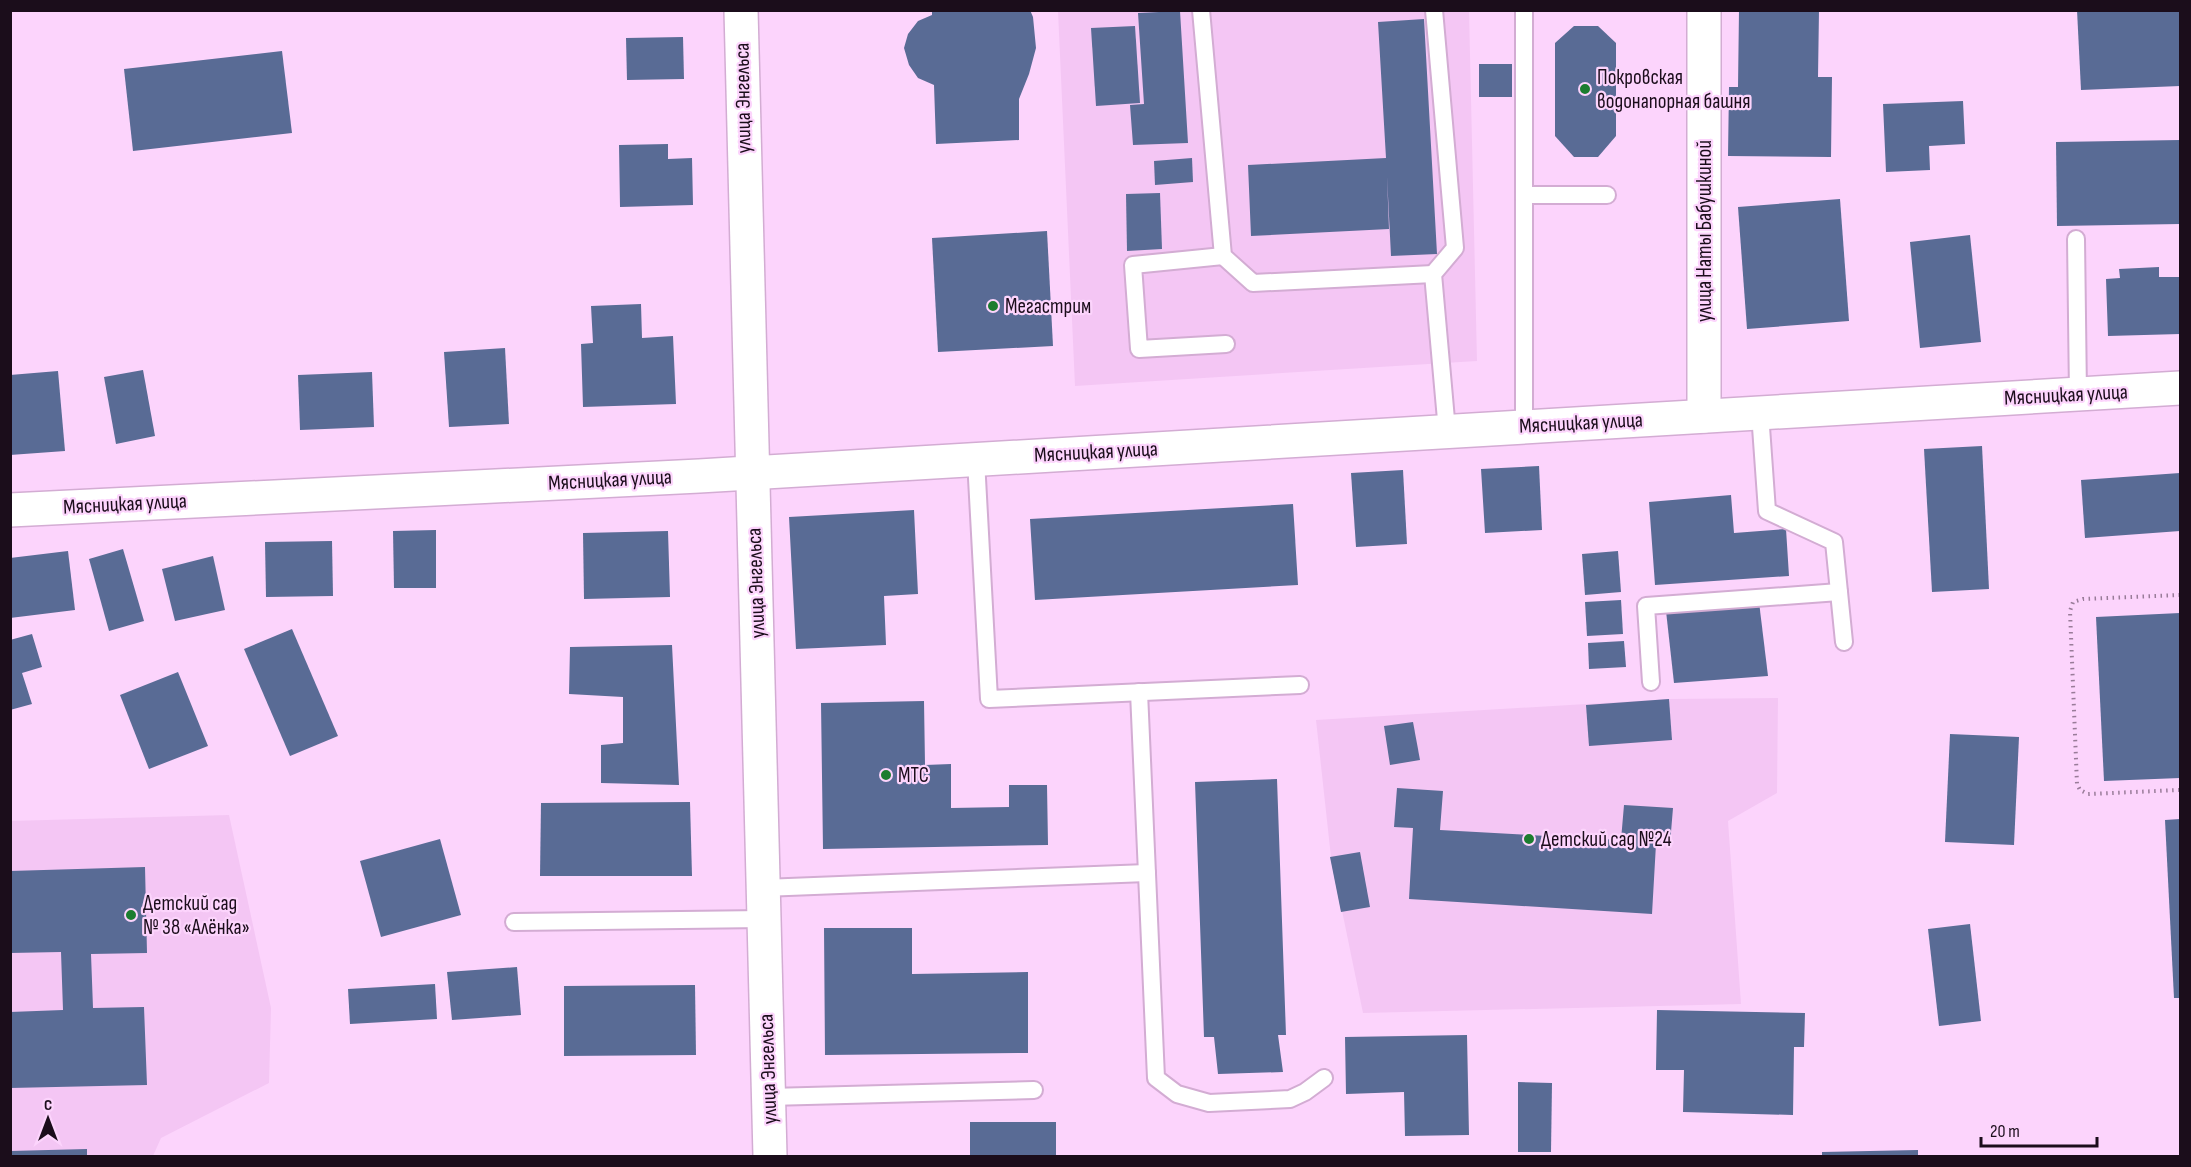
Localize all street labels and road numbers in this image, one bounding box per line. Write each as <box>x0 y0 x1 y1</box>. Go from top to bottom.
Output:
street label: улица Энгельса <box>730 43 756 153</box>
street label: улица Наты Бабушкиной <box>1692 140 1717 322</box>
street label: Мясницкая улица <box>2004 379 2128 411</box>
street label: Мясницкая улица <box>1519 407 1643 439</box>
street label: Мясницкая улица <box>1034 436 1158 468</box>
street label: Мясницкая улица <box>548 464 672 496</box>
street label: Мясницкая улица <box>63 488 187 520</box>
street label: улица Энгельса <box>742 527 770 639</box>
street label: улица Энгельса <box>754 1013 782 1125</box>

